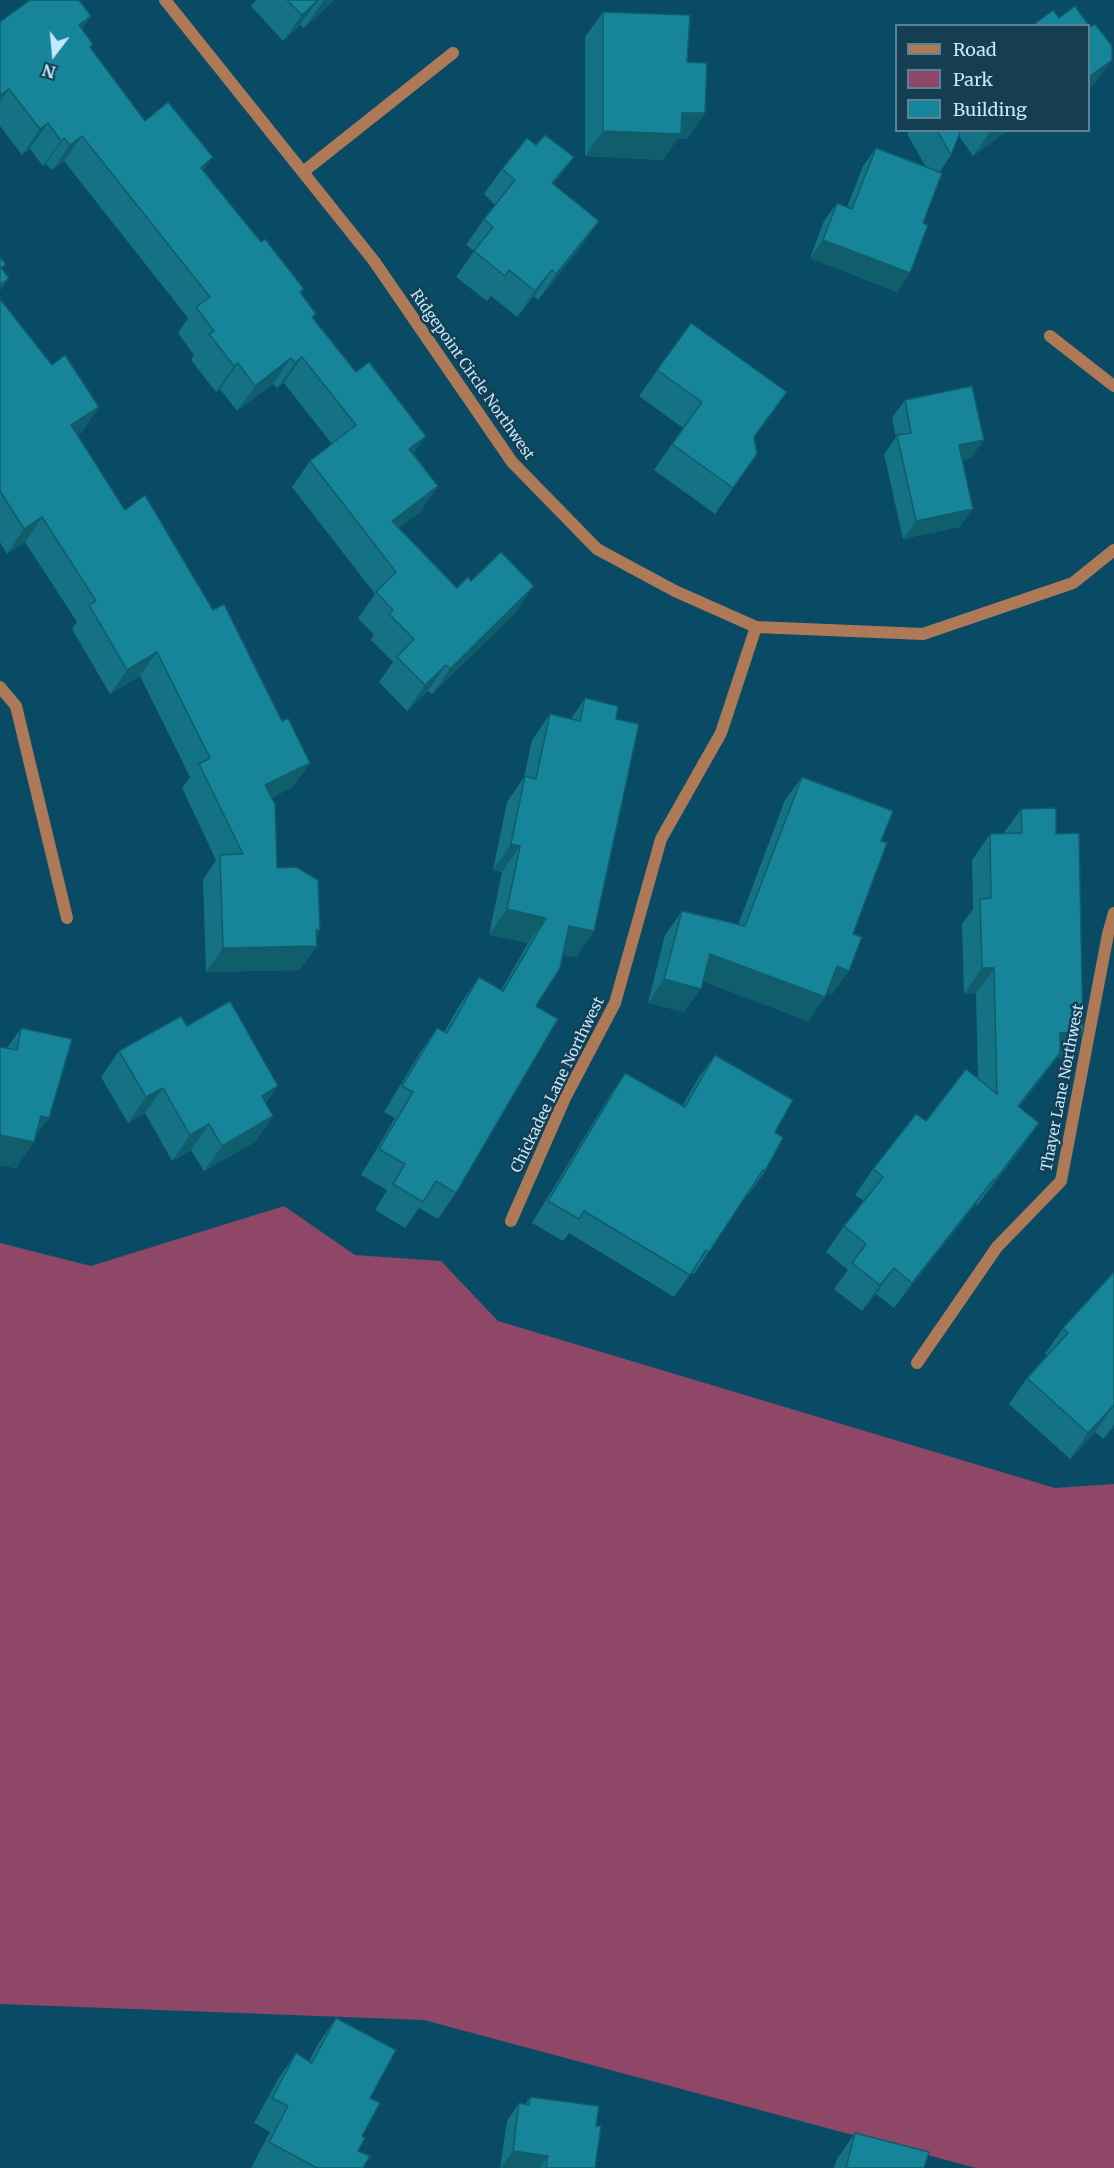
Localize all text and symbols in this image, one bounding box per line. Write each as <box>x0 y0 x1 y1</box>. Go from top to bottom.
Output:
north arrow <box>24 24 84 84</box>
legend <box>895 24 1090 132</box>
text: Road <box>953 38 997 61</box>
text: N <box>40 60 58 83</box>
text: Park <box>953 68 993 91</box>
text: Building <box>953 98 1027 121</box>
street label: Ridgepoint Circle Northwest <box>406 286 538 464</box>
street label: Chickadee Lane Northwest <box>508 994 608 1176</box>
street label: Thayer Lane Northwest <box>1038 1003 1088 1173</box>

